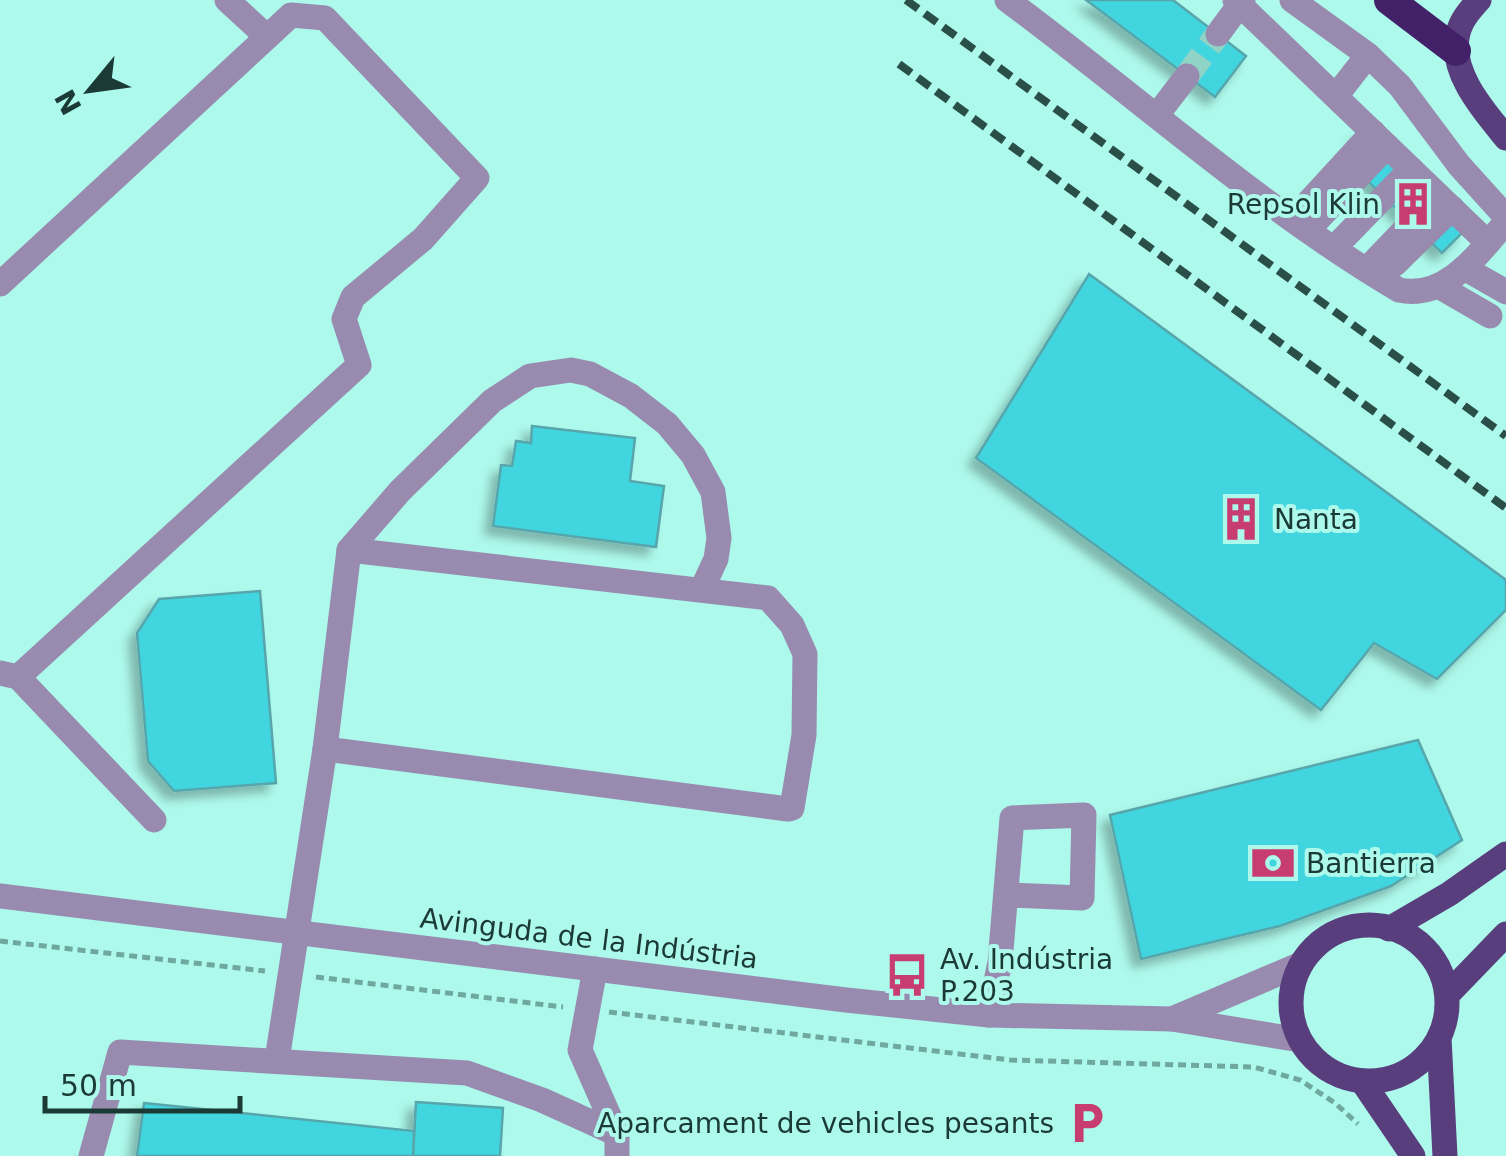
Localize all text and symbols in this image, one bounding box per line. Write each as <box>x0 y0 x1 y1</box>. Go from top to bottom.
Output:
north arrow <box>40 40 140 140</box>
text: N <box>48 84 89 120</box>
building icon: Repsol Klin <box>1389 180 1437 228</box>
place label: Repsol Klin <box>1227 188 1380 221</box>
building icon: Nanta <box>1217 495 1265 543</box>
place label: Nanta <box>1274 503 1358 536</box>
bank icon: Bantierra <box>1249 839 1297 887</box>
place label: Bantierra <box>1306 847 1436 880</box>
street label: Avinguda de la Indústria <box>418 901 760 976</box>
place label: Av. Indústria P.203 <box>940 943 1113 1008</box>
bus stop icon: Av. Indústria P.203 <box>883 951 931 999</box>
scale bar <box>45 1051 240 1113</box>
text: 50 m <box>60 1068 137 1103</box>
parking icon: Aparcament de vehicles pesants <box>1063 1099 1111 1147</box>
place label: Aparcament de vehicles pesants <box>597 1107 1054 1140</box>

